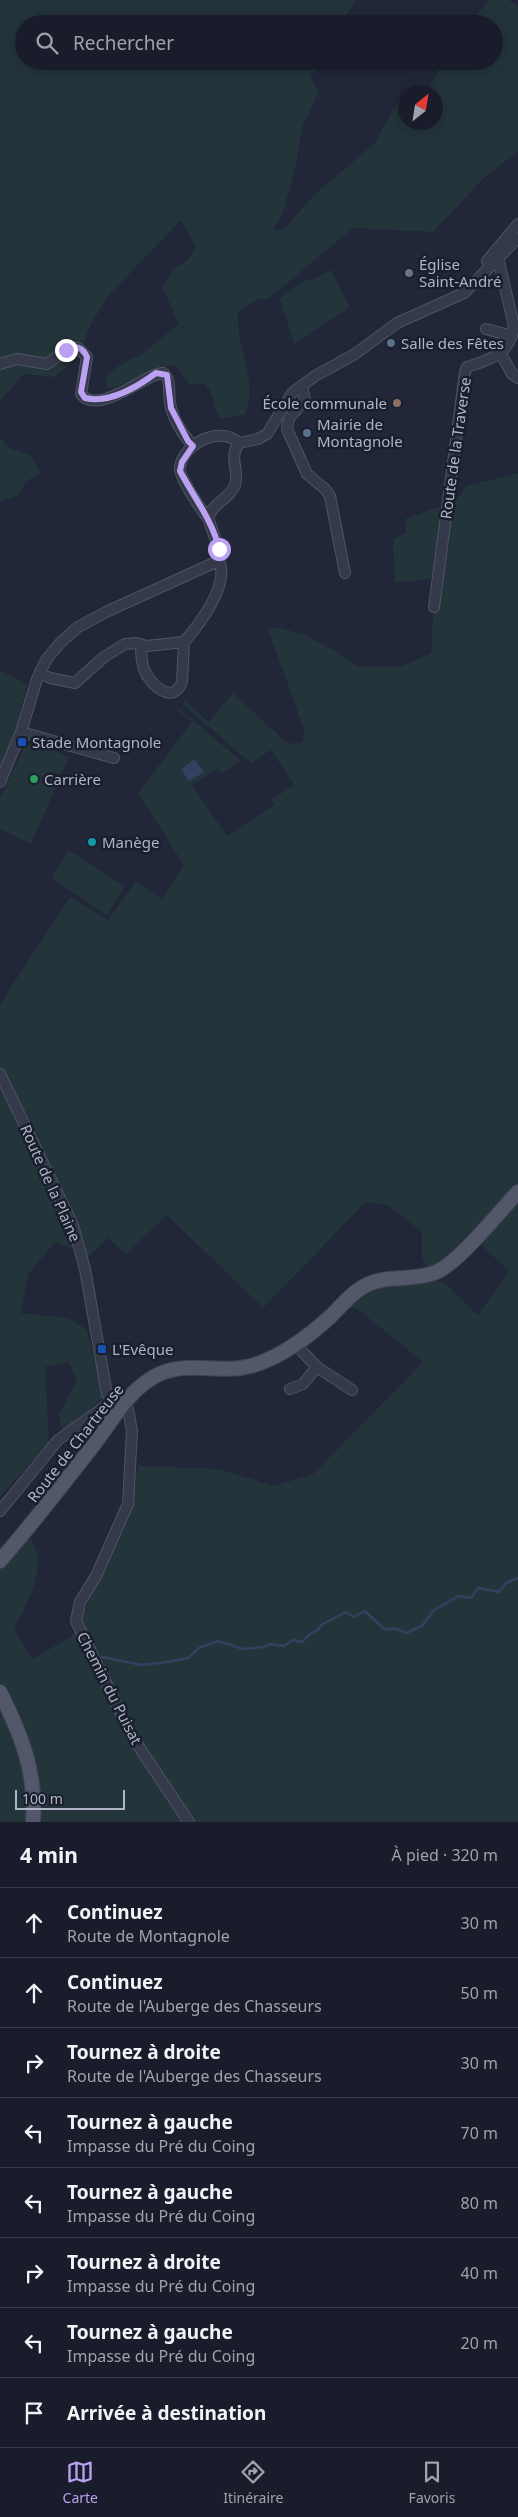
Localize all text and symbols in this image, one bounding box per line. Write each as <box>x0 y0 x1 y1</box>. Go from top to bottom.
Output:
search box <box>15 15 503 70</box>
icon: search <box>33 29 61 57</box>
text: Rechercher <box>73 30 174 56</box>
north arrow <box>398 85 443 130</box>
place label: Église Saint-André <box>419 254 501 291</box>
marker: Église Saint-André <box>403 267 415 279</box>
place label: Salle des Fêtes <box>401 333 504 353</box>
marker: Salle des Fêtes <box>385 337 397 349</box>
route end <box>55 339 78 362</box>
street label: Route de la Traverse <box>435 376 475 520</box>
place label: École communale <box>263 393 387 413</box>
marker: École communale <box>391 397 403 409</box>
place label: Mairie de Montagnole <box>317 414 403 451</box>
marker: Mairie de Montagnole <box>301 427 313 439</box>
route start <box>208 538 231 561</box>
place label: Stade Montagnole <box>32 732 161 752</box>
marker: Stade Montagnole <box>16 736 28 748</box>
place label: Carrière <box>44 769 101 789</box>
marker: Carrière <box>28 773 40 785</box>
place label: Manège <box>102 832 159 852</box>
marker: Manège <box>86 836 98 848</box>
street label: Route de la Plaine <box>16 1121 86 1245</box>
place label: L'Evêque <box>112 1339 173 1359</box>
marker: L'Evêque <box>96 1343 108 1355</box>
street label: Route de Chartreuse <box>22 1380 128 1506</box>
street label: Chemin du Puisat <box>73 1628 147 1748</box>
scale bar <box>15 1787 125 1810</box>
text: 100 m <box>22 1789 63 1808</box>
text: 4 min <box>20 1841 78 1869</box>
text: À pied · 320 m <box>392 1844 498 1866</box>
text: Continuez <box>67 1899 163 1925</box>
icon: ahead <box>20 1909 48 1937</box>
text: 30 m <box>461 1912 498 1934</box>
text: Route de Montagnole <box>67 1925 230 1947</box>
text: Continuez <box>67 1969 163 1995</box>
icon: ahead <box>20 1979 48 2007</box>
text: 50 m <box>461 1982 498 2004</box>
text: Route de l'Auberge des Chasseurs <box>67 1995 322 2017</box>
text: Tournez à droite <box>67 2039 221 2065</box>
icon: right <box>20 2049 48 2077</box>
text: 30 m <box>461 2052 498 2074</box>
text: Route de l'Auberge des Chasseurs <box>67 2065 322 2087</box>
text: Tournez à gauche <box>67 2109 233 2135</box>
icon: left <box>20 2119 48 2147</box>
text: 70 m <box>461 2122 498 2144</box>
text: Impasse du Pré du Coing <box>67 2135 255 2157</box>
text: Tournez à gauche <box>67 2179 233 2205</box>
icon: left <box>20 2189 48 2217</box>
text: 80 m <box>461 2192 498 2214</box>
text: Impasse du Pré du Coing <box>67 2205 255 2227</box>
text: Tournez à droite <box>67 2249 221 2275</box>
icon: right <box>20 2259 48 2287</box>
text: 40 m <box>461 2262 498 2284</box>
text: Impasse du Pré du Coing <box>67 2275 255 2297</box>
text: Tournez à gauche <box>67 2319 233 2345</box>
icon: left <box>20 2329 48 2357</box>
text: 20 m <box>461 2332 498 2354</box>
text: Impasse du Pré du Coing <box>67 2345 255 2367</box>
icon: arrive <box>20 2399 48 2427</box>
text: Arrivée à destination <box>67 2400 266 2426</box>
tab: Carte <box>63 2458 98 2507</box>
tab: Itinéraire <box>223 2458 283 2507</box>
tab: Favoris <box>409 2458 455 2507</box>

